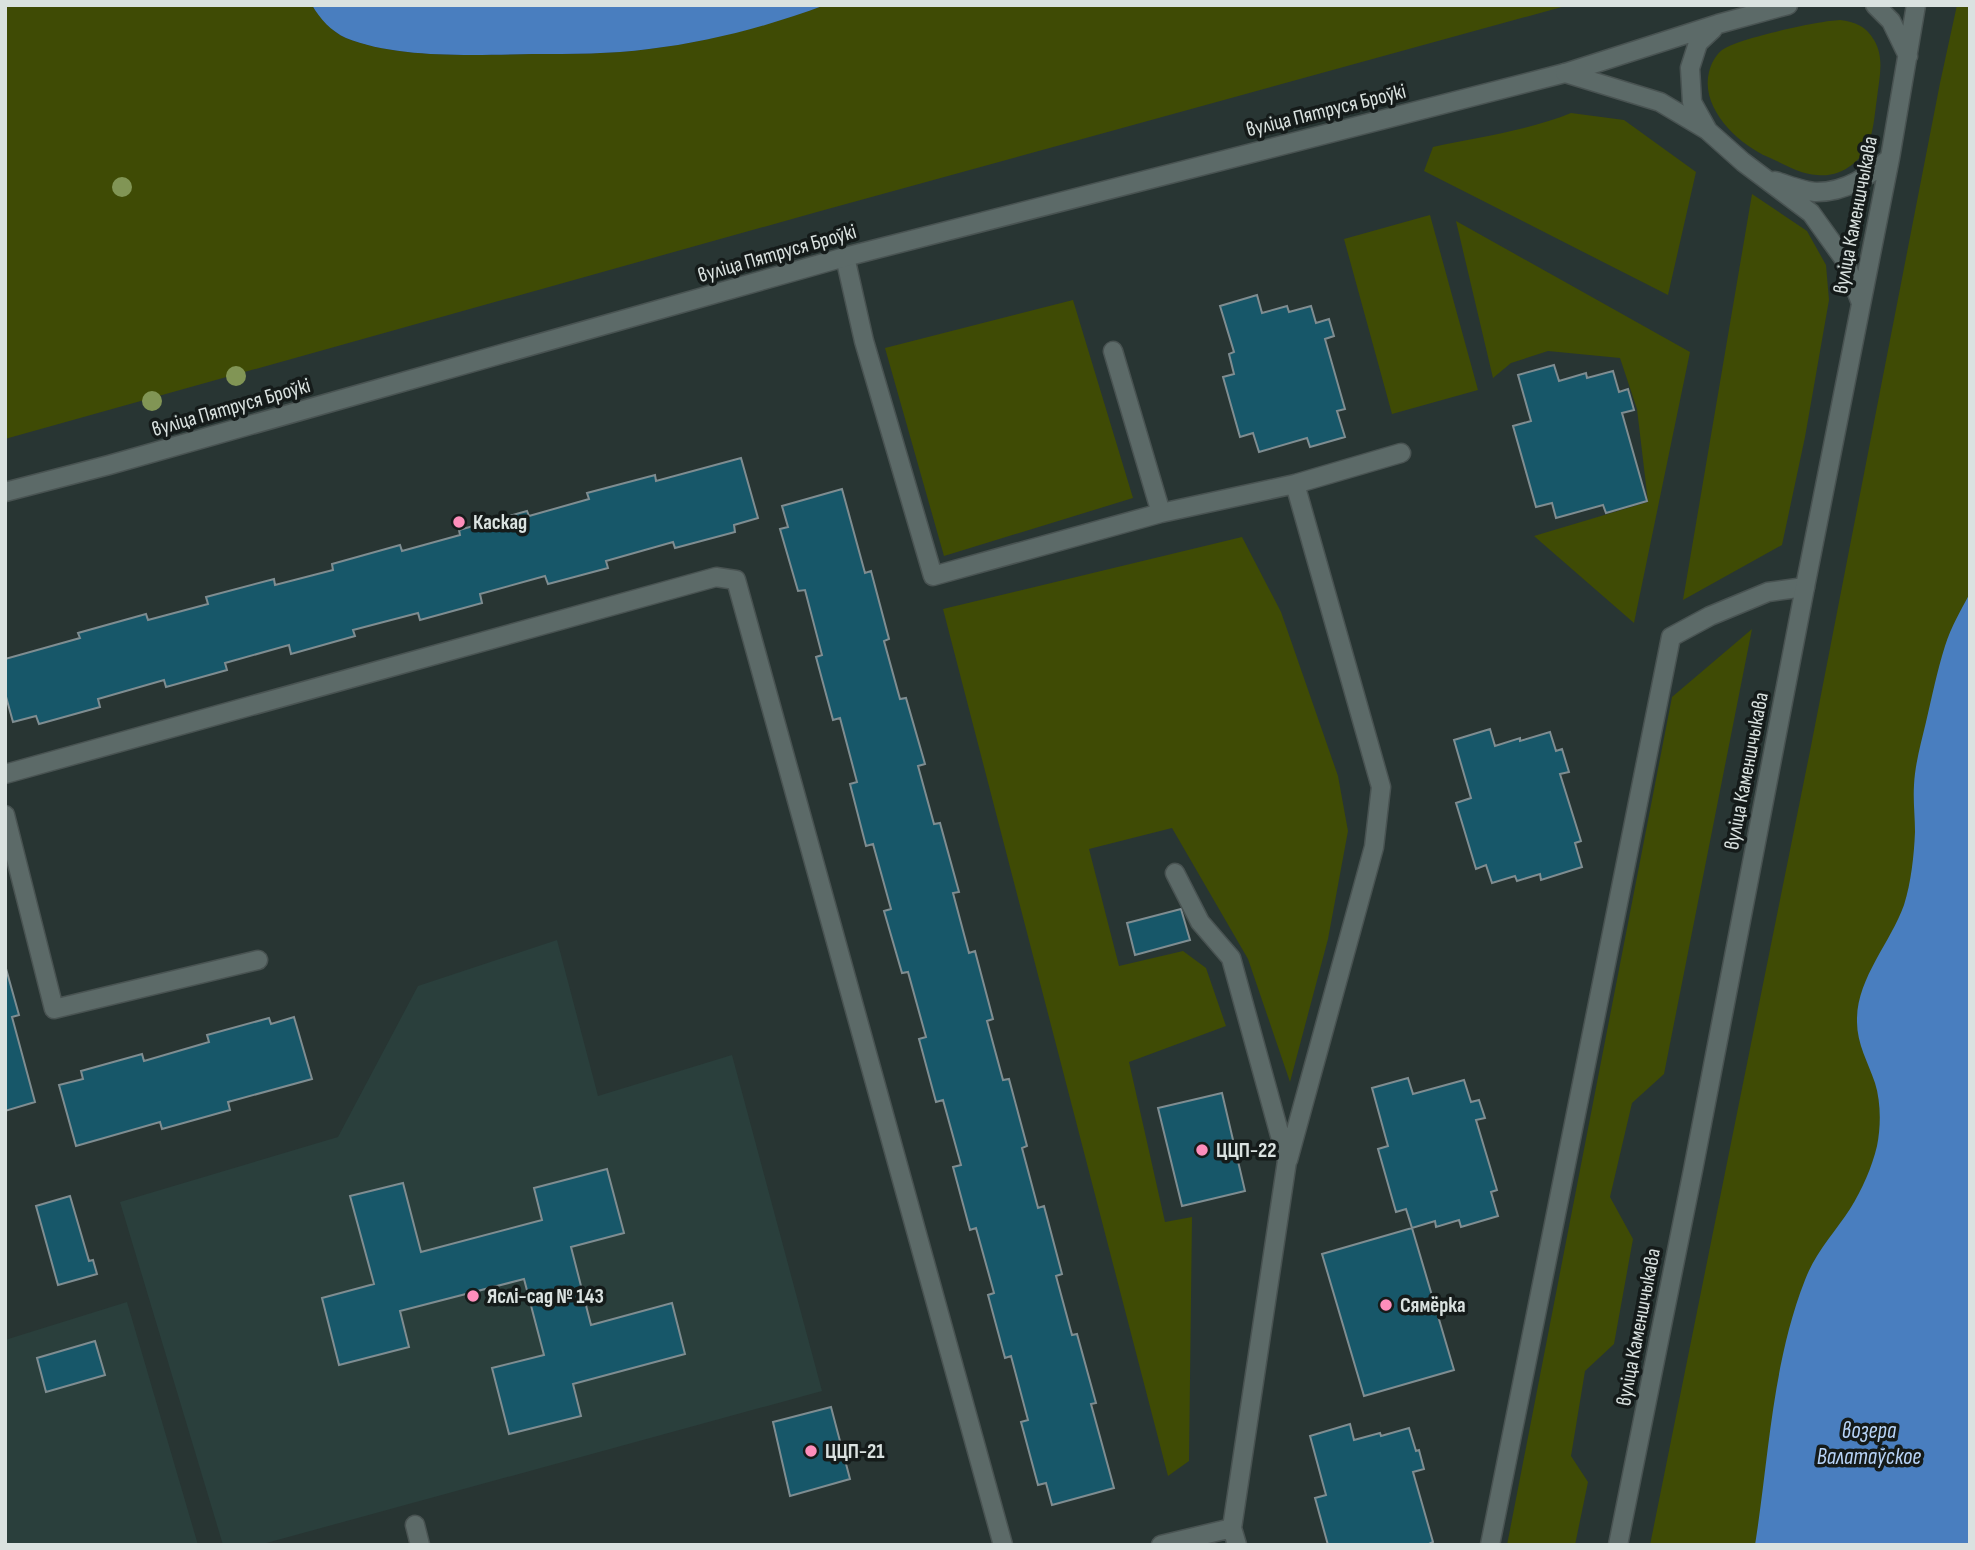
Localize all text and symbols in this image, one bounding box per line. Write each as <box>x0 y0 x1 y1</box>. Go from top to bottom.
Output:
street label: вуліца Пятруся Броўкі <box>1244 79 1408 142</box>
street label: вуліца Каменшчыкава <box>1828 134 1883 296</box>
street label: вуліца Пятруся Броўкі <box>695 219 859 288</box>
street label: вуліца Пятруся Броўкі <box>149 373 313 442</box>
place label: Каскад <box>473 510 527 535</box>
marker: Каскад <box>451 514 467 530</box>
street label: вуліца Каменшчыкава <box>1719 690 1774 852</box>
place label: ЦЦП-22 <box>1216 1138 1276 1163</box>
marker: ЦЦП-22 <box>1194 1142 1210 1158</box>
street label: вуліца Каменшчыкава <box>1611 1246 1666 1408</box>
place label: Яслі-сад № 143 <box>487 1284 604 1309</box>
marker: Яслі-сад № 143 <box>465 1288 481 1304</box>
place label: Сямёрка <box>1400 1293 1466 1318</box>
marker: Сямёрка <box>1378 1297 1394 1313</box>
water label: возера Валатаўское <box>1817 1417 1921 1471</box>
place label: ЦЦП-21 <box>825 1439 884 1464</box>
marker: ЦЦП-21 <box>803 1443 819 1459</box>

